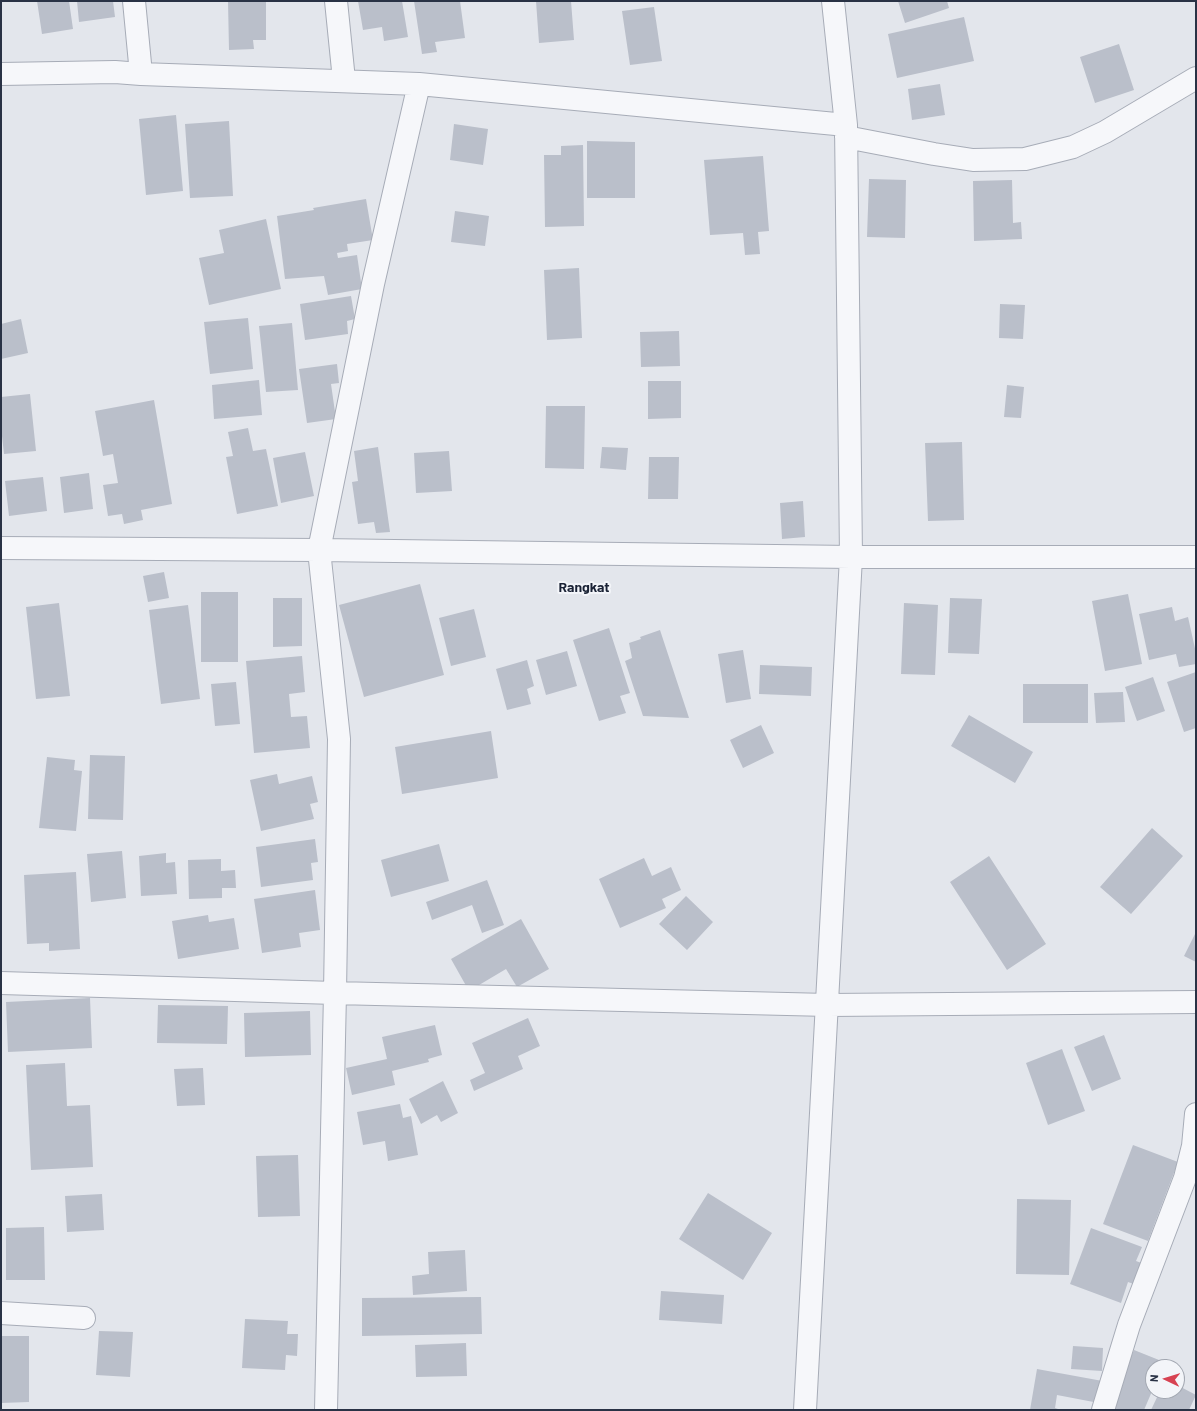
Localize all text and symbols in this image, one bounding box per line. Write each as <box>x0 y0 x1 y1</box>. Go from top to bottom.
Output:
district label: Rangkat <box>558 579 610 595</box>
north arrow <box>1145 1359 1185 1399</box>
text: N <box>1147 1374 1160 1382</box>

